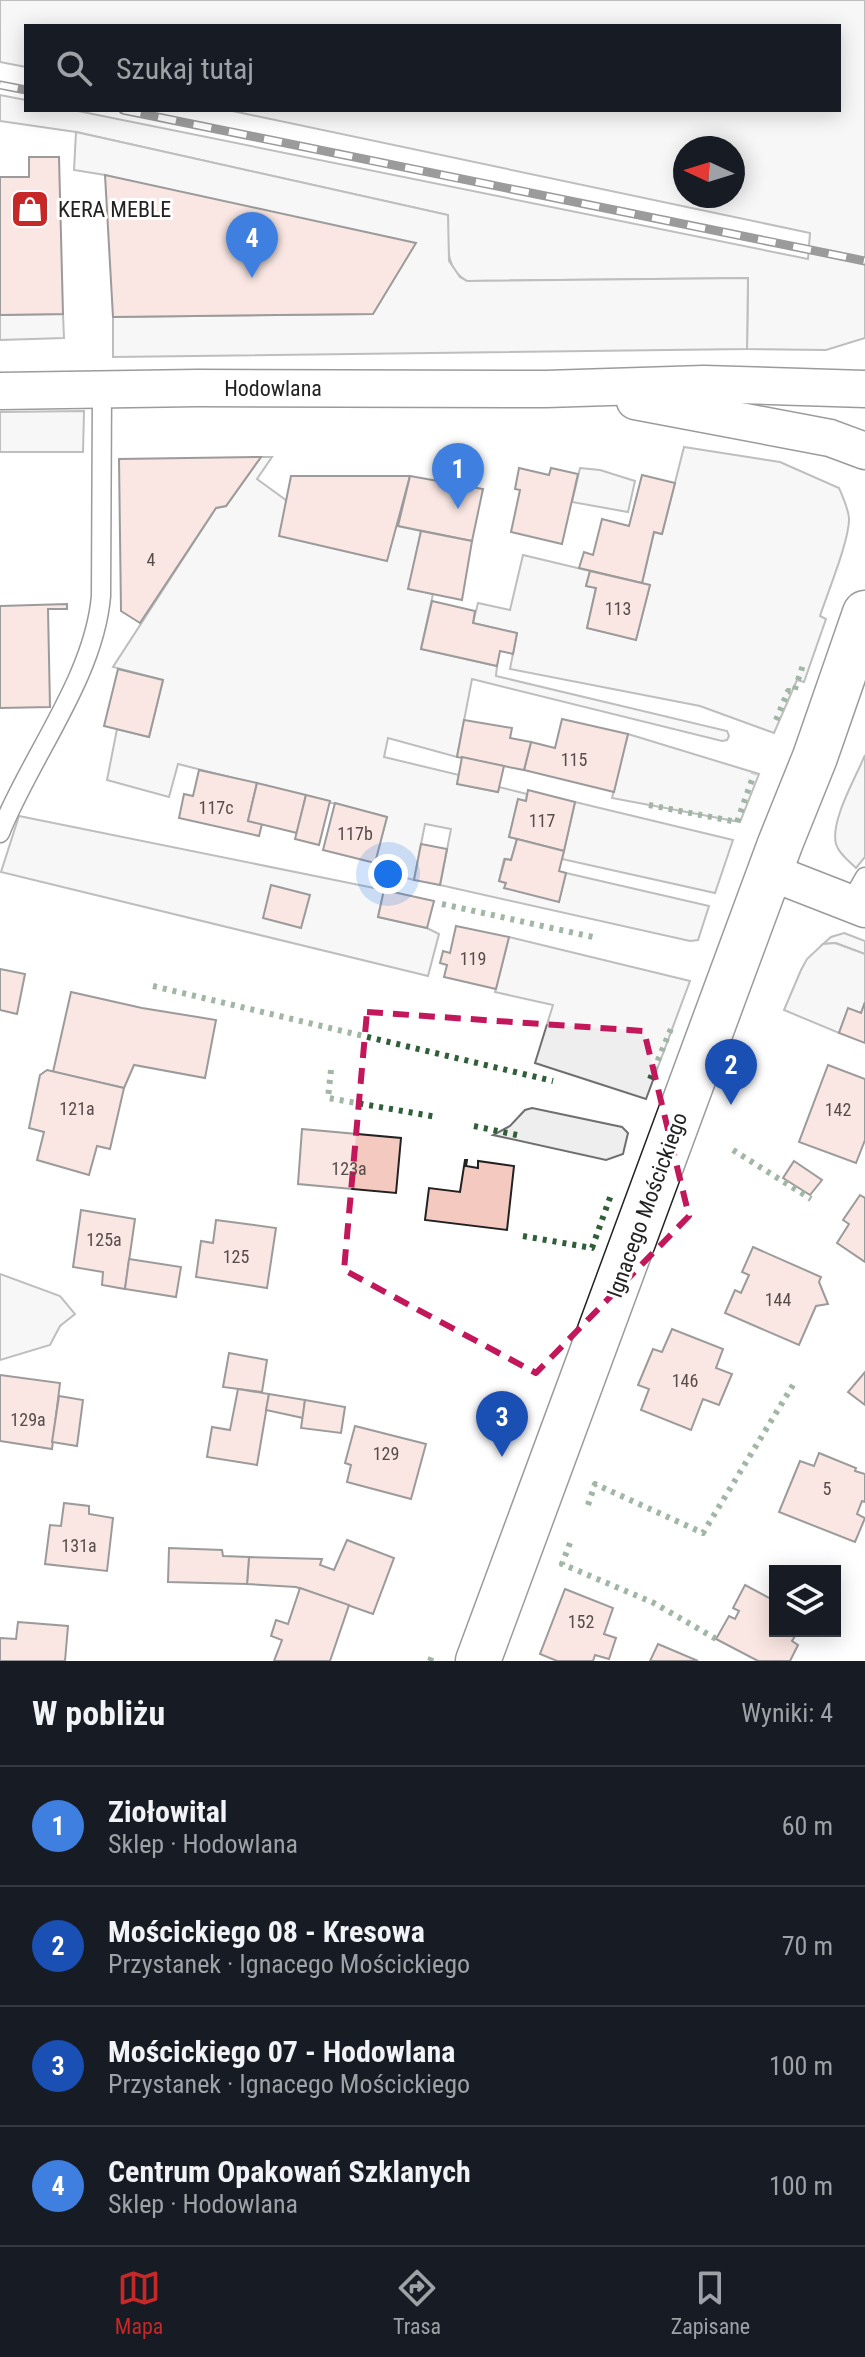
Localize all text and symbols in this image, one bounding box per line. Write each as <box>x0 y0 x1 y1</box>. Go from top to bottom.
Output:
search box <box>24 24 841 112</box>
icon: search <box>52 46 96 90</box>
text: Szukaj tutaj <box>116 51 254 86</box>
north arrow <box>673 136 745 208</box>
shop icon: KERA MEBLE <box>9 188 51 230</box>
place label: KERA MEBLE <box>58 197 171 222</box>
pin: 4 <box>226 212 278 278</box>
street label: Hodowlana <box>224 376 322 401</box>
pin: 1 <box>432 443 484 509</box>
house number: 4 <box>147 549 156 570</box>
house number: 113 <box>605 598 631 619</box>
house number: 115 <box>561 749 587 770</box>
house number: 117c <box>199 797 233 818</box>
house number: 117 <box>529 810 555 831</box>
house number: 117b <box>337 823 373 844</box>
your location <box>368 854 408 894</box>
house number: 119 <box>460 948 486 969</box>
pin: 2 <box>705 1039 757 1105</box>
house number: 121a <box>59 1098 95 1119</box>
house number: 142 <box>825 1099 851 1120</box>
street label: Ignacego Mościckiego <box>602 1109 692 1301</box>
house number: 123a <box>331 1158 367 1179</box>
house number: 125a <box>86 1229 122 1250</box>
house number: 125 <box>223 1246 249 1267</box>
house number: 144 <box>765 1289 791 1310</box>
house number: 146 <box>672 1370 698 1391</box>
pin: 3 <box>476 1391 528 1457</box>
house number: 129a <box>10 1409 46 1430</box>
house number: 129 <box>373 1443 399 1464</box>
house number: 5 <box>823 1478 832 1499</box>
house number: 131a <box>61 1535 97 1556</box>
map controls <box>769 1565 841 1637</box>
button: layers <box>769 1565 841 1637</box>
house number: 152 <box>568 1611 594 1632</box>
text: W pobliżu <box>32 1693 165 1733</box>
text: Wyniki: 4 <box>741 1698 833 1728</box>
text: Ziołowital <box>108 1794 227 1829</box>
text: 1 <box>51 1811 65 1841</box>
text: 60 m <box>782 1811 833 1841</box>
text: Sklep · Hodowlana <box>108 1829 298 1859</box>
text: Mościckiego 08 - Kresowa <box>108 1914 425 1949</box>
text: 2 <box>51 1931 65 1961</box>
text: 70 m <box>782 1931 833 1961</box>
text: Przystanek · Ignacego Mościckiego <box>108 1949 470 1979</box>
text: Mościckiego 07 - Hodowlana <box>108 2034 455 2069</box>
text: 3 <box>51 2051 65 2081</box>
text: 100 m <box>769 2051 833 2081</box>
text: Przystanek · Ignacego Mościckiego <box>108 2069 470 2099</box>
text: Centrum Opakowań Szklanych <box>108 2154 471 2189</box>
text: 4 <box>51 2171 65 2201</box>
text: 100 m <box>769 2171 833 2201</box>
text: Sklep · Hodowlana <box>108 2189 298 2219</box>
tab: Mapa <box>115 2266 163 2339</box>
tab: Trasa <box>393 2266 441 2339</box>
tab: Zapisane <box>671 2266 750 2339</box>

